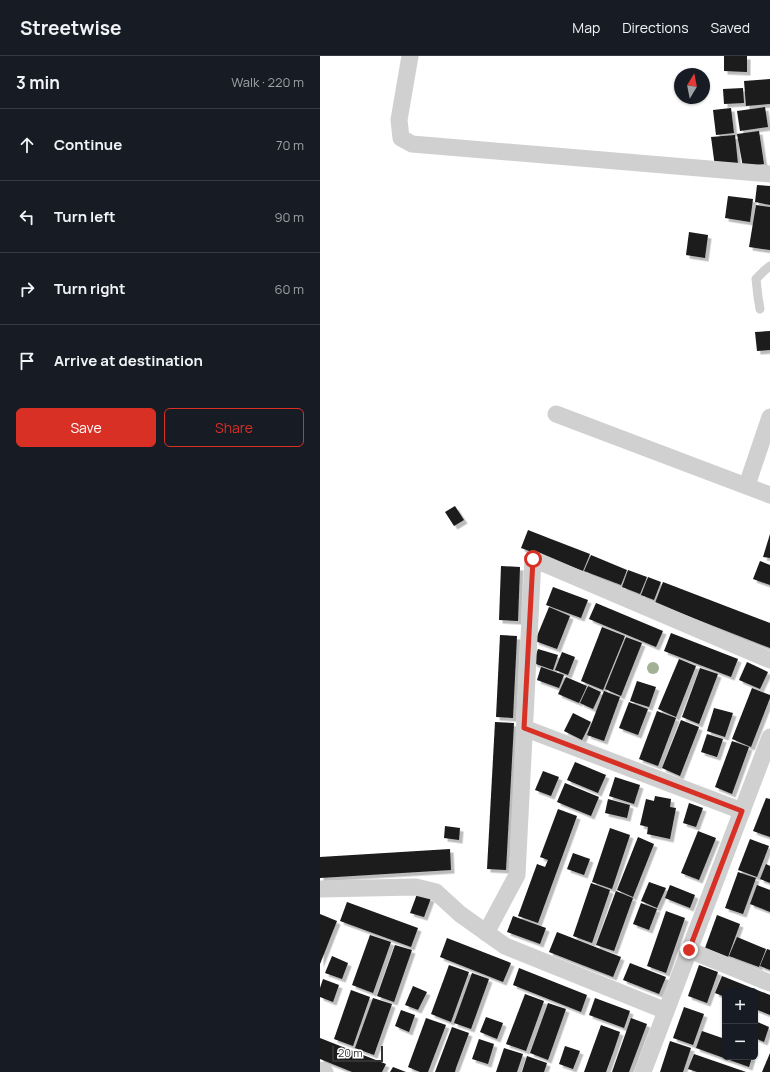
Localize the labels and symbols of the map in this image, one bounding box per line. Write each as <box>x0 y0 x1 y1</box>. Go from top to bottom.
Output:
north arrow <box>674 68 710 104</box>
route start <box>524 550 542 568</box>
route end <box>680 941 698 959</box>
scale bar <box>332 1044 383 1063</box>

